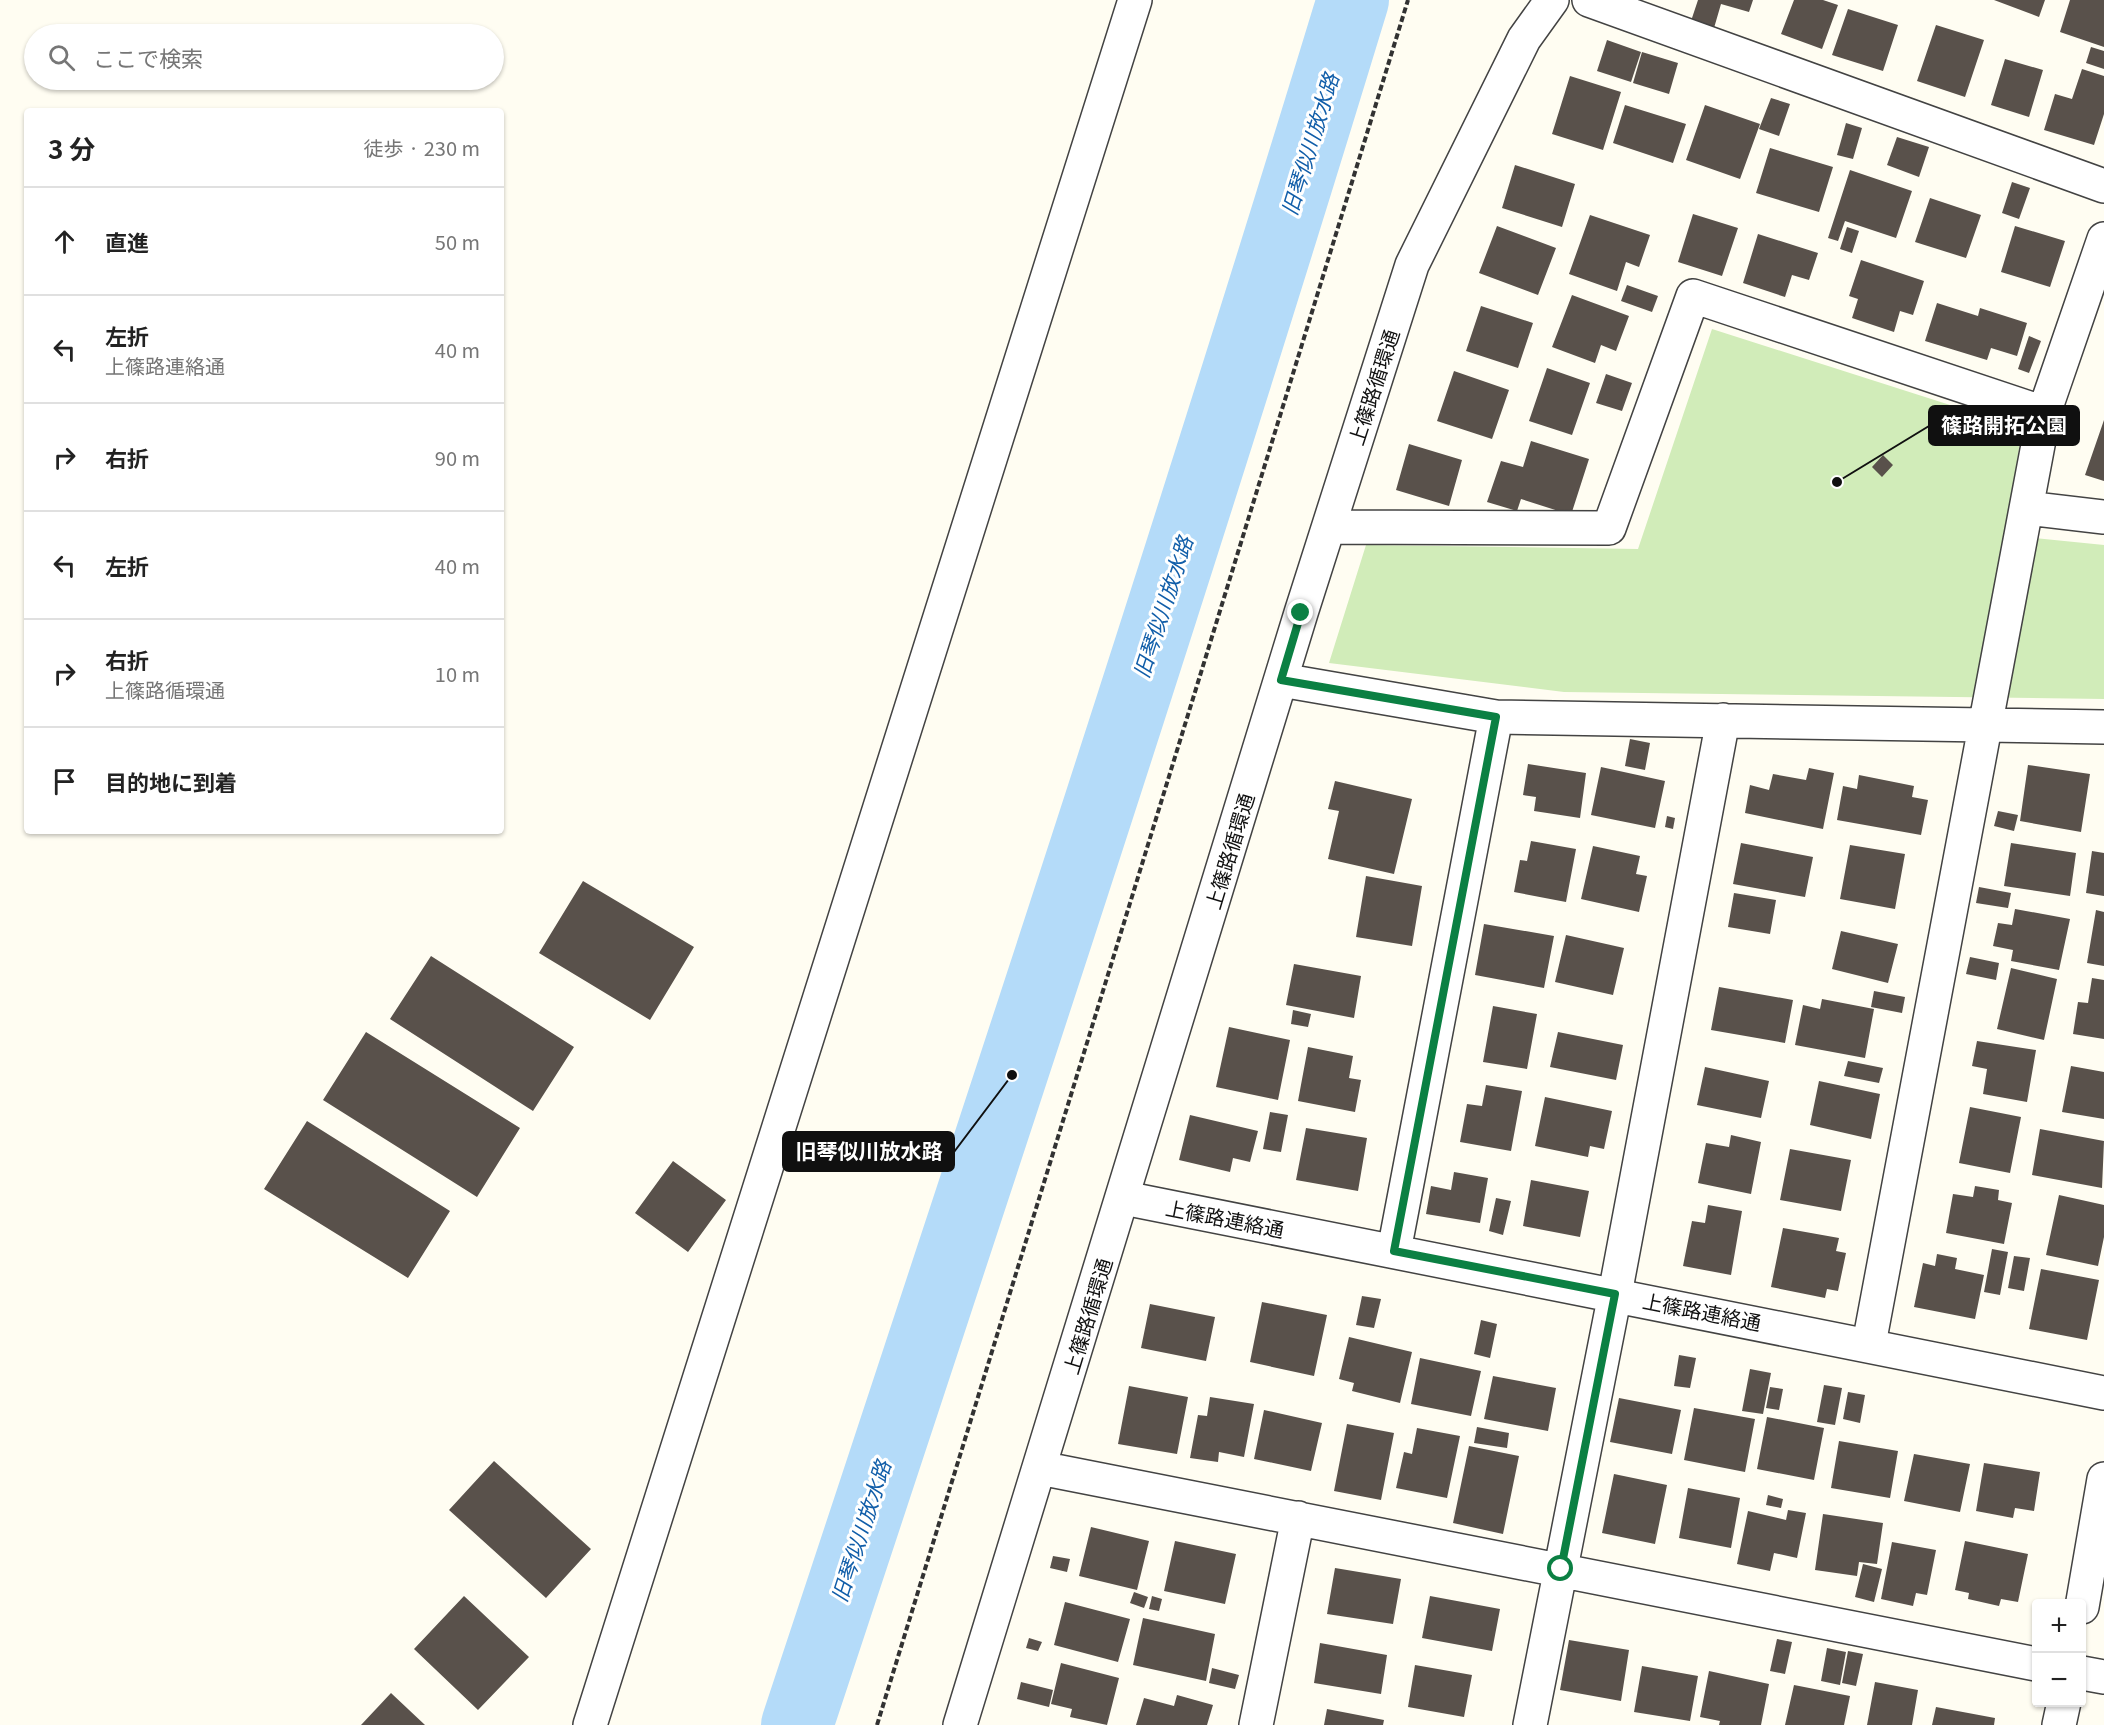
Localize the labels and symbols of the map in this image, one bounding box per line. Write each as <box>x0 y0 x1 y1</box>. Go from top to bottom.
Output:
water label: 旧琴似川放水路 <box>1273 67 1345 219</box>
street label: 上篠路循環通 <box>1341 325 1405 449</box>
callout: 篠路開拓公園 <box>1929 406 2079 445</box>
text: 篠路開拓公園 <box>1941 409 2067 439</box>
water label: 旧琴似川放水路 <box>1125 531 1200 682</box>
route end <box>1287 599 1313 625</box>
street label: 上篠路循環通 <box>1198 789 1260 913</box>
callout: 旧琴似川放水路 <box>783 1132 954 1171</box>
text: 旧琴似川放水路 <box>796 1135 943 1165</box>
street label: 上篠路連絡通 <box>1163 1192 1287 1244</box>
street label: 上篠路循環通 <box>1056 1254 1118 1378</box>
street label: 上篠路連絡通 <box>1640 1285 1764 1337</box>
water label: 旧琴似川放水路 <box>823 1455 898 1606</box>
route start <box>1547 1555 1573 1581</box>

